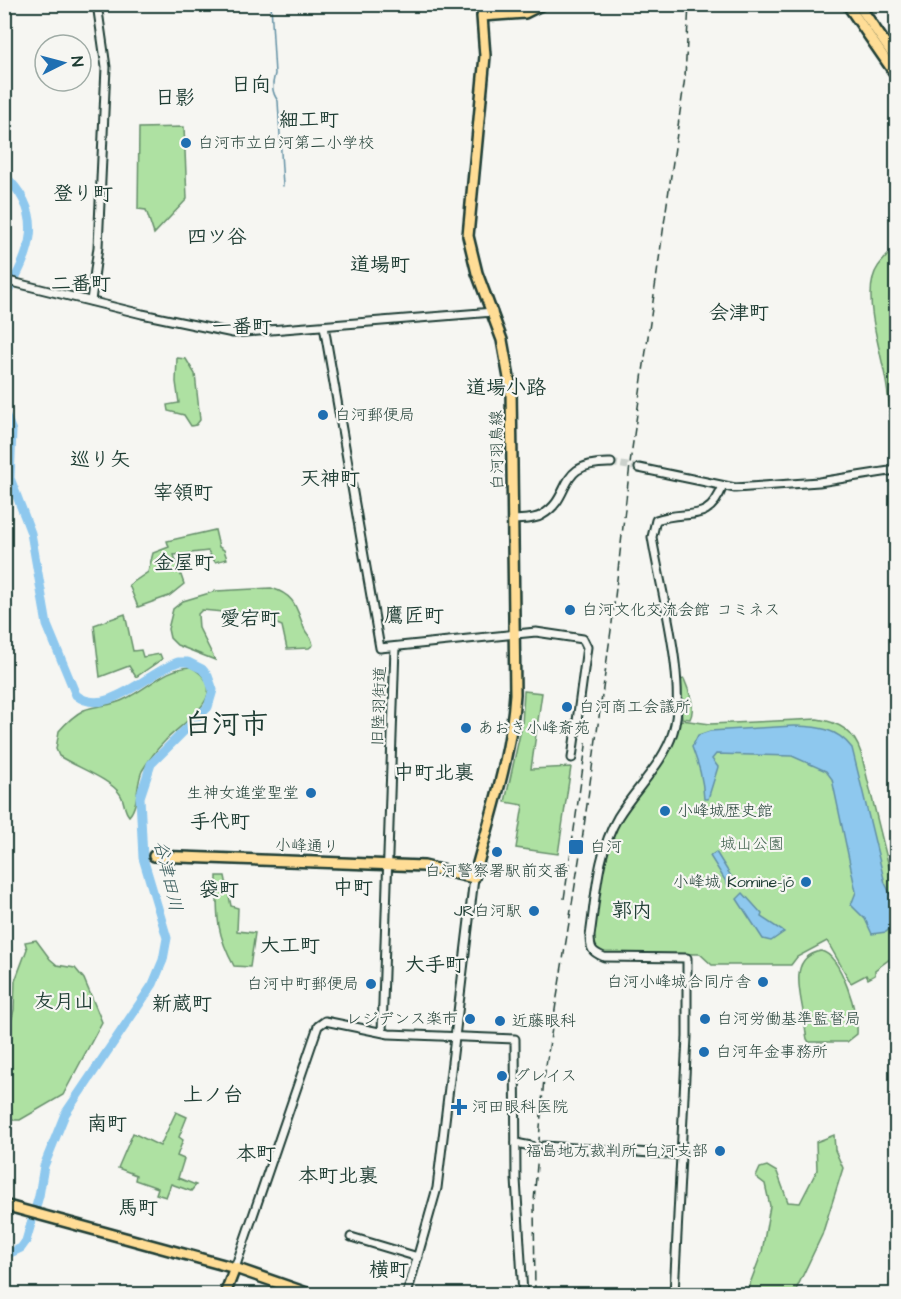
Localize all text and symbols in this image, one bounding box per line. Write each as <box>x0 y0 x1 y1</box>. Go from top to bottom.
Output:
north arrow <box>33 33 93 93</box>
text: N <box>65 55 88 68</box>
district label: 日向 <box>231 71 271 99</box>
district label: 日影 <box>155 84 195 112</box>
district label: 細工町 <box>279 106 339 134</box>
place label: 白河市立白河第二小学校 <box>198 132 374 154</box>
marker: 白河市立白河第二小学校 <box>179 136 193 150</box>
district label: 登り町 <box>53 180 113 208</box>
district label: 四ツ谷 <box>187 223 247 251</box>
district label: 道場町 <box>350 251 410 279</box>
district label: 二番町 <box>51 270 111 298</box>
district label: 会津町 <box>709 299 769 327</box>
district label: 一番町 <box>212 313 272 341</box>
district label: 道場小路 <box>466 374 547 402</box>
place label: 白河郵便局 <box>335 404 415 426</box>
marker: 白河郵便局 <box>316 408 330 422</box>
street label: 白河羽鳥線 <box>485 410 509 490</box>
district label: 巡り矢 <box>70 446 130 474</box>
district label: 天神町 <box>300 465 360 493</box>
district label: 宰領町 <box>153 479 213 507</box>
district label: 金屋町 <box>154 549 214 577</box>
place label: 白河文化交流会館 コミネス <box>582 599 780 621</box>
district label: 鷹匠町 <box>384 602 444 630</box>
marker: 白河文化交流会館 コミネス <box>563 603 577 617</box>
district label: 愛宕町 <box>220 605 280 633</box>
street label: 旧陸羽街道 <box>367 666 391 746</box>
place label: 白河商工会議所 <box>579 696 691 718</box>
marker: 白河商工会議所 <box>560 700 574 714</box>
district label: 白河市 <box>184 705 268 744</box>
place label: あおき小峰斎苑 <box>478 717 590 739</box>
marker: あおき小峰斎苑 <box>459 721 473 735</box>
district label: 中町北裏 <box>394 759 474 787</box>
place label: 生神女進堂聖堂 <box>187 782 299 804</box>
marker: 生神女進堂聖堂 <box>304 786 318 800</box>
place label: 小峰城歴史館 <box>677 800 773 822</box>
marker: 小峰城歴史館 <box>658 804 672 818</box>
district label: 手代町 <box>190 808 250 836</box>
park label: 城山公園 <box>720 833 784 855</box>
street label: 小峰通り <box>275 834 339 858</box>
place label: 白河 <box>590 836 622 858</box>
water label: 谷津田川 <box>148 838 188 914</box>
marker: 白河 <box>567 838 585 856</box>
marker: 白河警察署駅前交番 <box>490 845 504 859</box>
place label: 白河警察署駅前交番 <box>425 860 569 882</box>
place label: 小峰城 Komine-jō <box>673 871 794 893</box>
district label: 中町 <box>333 874 373 902</box>
marker: 小峰城 Komine-jō <box>799 875 813 889</box>
district label: 袋町 <box>199 876 239 904</box>
district label: 郭内 <box>612 897 652 925</box>
place label: JR白河駅 <box>454 900 522 922</box>
marker: JR白河駅 <box>527 904 541 918</box>
district label: 大工町 <box>260 932 320 960</box>
district label: 大手町 <box>405 951 465 979</box>
place label: 白河小峰城合同庁舎 <box>607 971 751 993</box>
place label: 白河中町郵便局 <box>247 973 359 995</box>
marker: 白河小峰城合同庁舎 <box>756 975 770 989</box>
marker: 白河中町郵便局 <box>364 977 378 991</box>
district label: 友月山 <box>34 988 94 1016</box>
district label: 新蔵町 <box>152 990 212 1018</box>
place label: レジデンス楽市 <box>346 1008 458 1030</box>
place label: 白河労働基準監督局 <box>717 1008 861 1030</box>
place label: 近藤眼科 <box>512 1010 576 1032</box>
marker: レジデンス楽市 <box>463 1012 477 1026</box>
marker: 白河労働基準監督局 <box>698 1012 712 1026</box>
marker: 近藤眼科 <box>493 1014 507 1028</box>
place label: 白河年金事務所 <box>716 1041 828 1063</box>
marker: 白河年金事務所 <box>697 1045 711 1059</box>
place label: グレイス <box>514 1065 577 1087</box>
marker: グレイス <box>495 1069 509 1083</box>
district label: 上ノ台 <box>183 1081 243 1109</box>
place label: 河田眼科医院 <box>472 1096 568 1118</box>
marker: 河田眼科医院 <box>450 1098 468 1116</box>
district label: 南町 <box>87 1110 127 1138</box>
district label: 本町 <box>236 1140 276 1168</box>
place label: 福島地方裁判所 白河支部 <box>526 1140 708 1162</box>
marker: 福島地方裁判所 白河支部 <box>713 1144 727 1158</box>
district label: 本町北裏 <box>298 1162 378 1190</box>
district label: 馬町 <box>118 1194 158 1222</box>
district label: 横町 <box>369 1256 409 1284</box>

